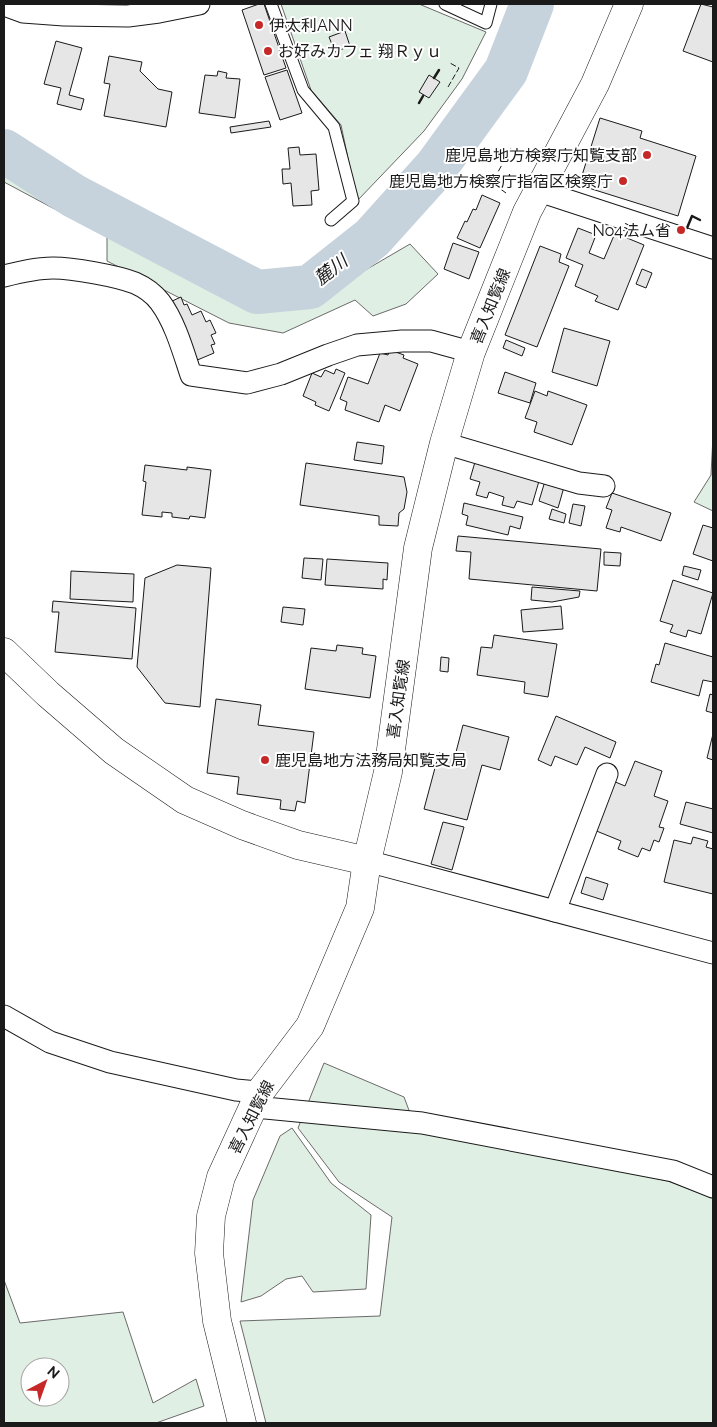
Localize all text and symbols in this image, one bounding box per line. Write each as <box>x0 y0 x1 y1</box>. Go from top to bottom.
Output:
place label: 伊太利ANN <box>269 16 353 35</box>
marker: 伊太利ANN <box>253 19 265 31</box>
place label: お好みカフェ 翔Ｒｙｕ <box>278 42 442 61</box>
marker: お好みカフェ 翔Ｒｙｕ <box>262 45 274 57</box>
place label: 鹿児島地方検察庁知覧支部 <box>445 146 637 165</box>
marker: 鹿児島地方検察庁知覧支部 <box>641 149 653 161</box>
place label: 鹿児島地方検察庁指宿区検察庁 <box>389 172 613 191</box>
marker: 鹿児島地方検察庁指宿区検察庁 <box>617 175 629 187</box>
place label: No4法ム省 <box>593 221 671 240</box>
marker: No4法ム省 <box>675 224 687 236</box>
water label: 麓川 <box>310 249 353 289</box>
street label: 喜入知覧線 <box>467 266 514 347</box>
street label: 喜入知覧線 <box>384 658 413 740</box>
place label: 鹿児島地方法務局知覧支局 <box>275 751 467 770</box>
marker: 鹿児島地方法務局知覧支局 <box>259 754 271 766</box>
street label: 喜入知覧線 <box>225 1077 278 1157</box>
north arrow <box>20 1357 70 1407</box>
text: N <box>44 1363 63 1382</box>

